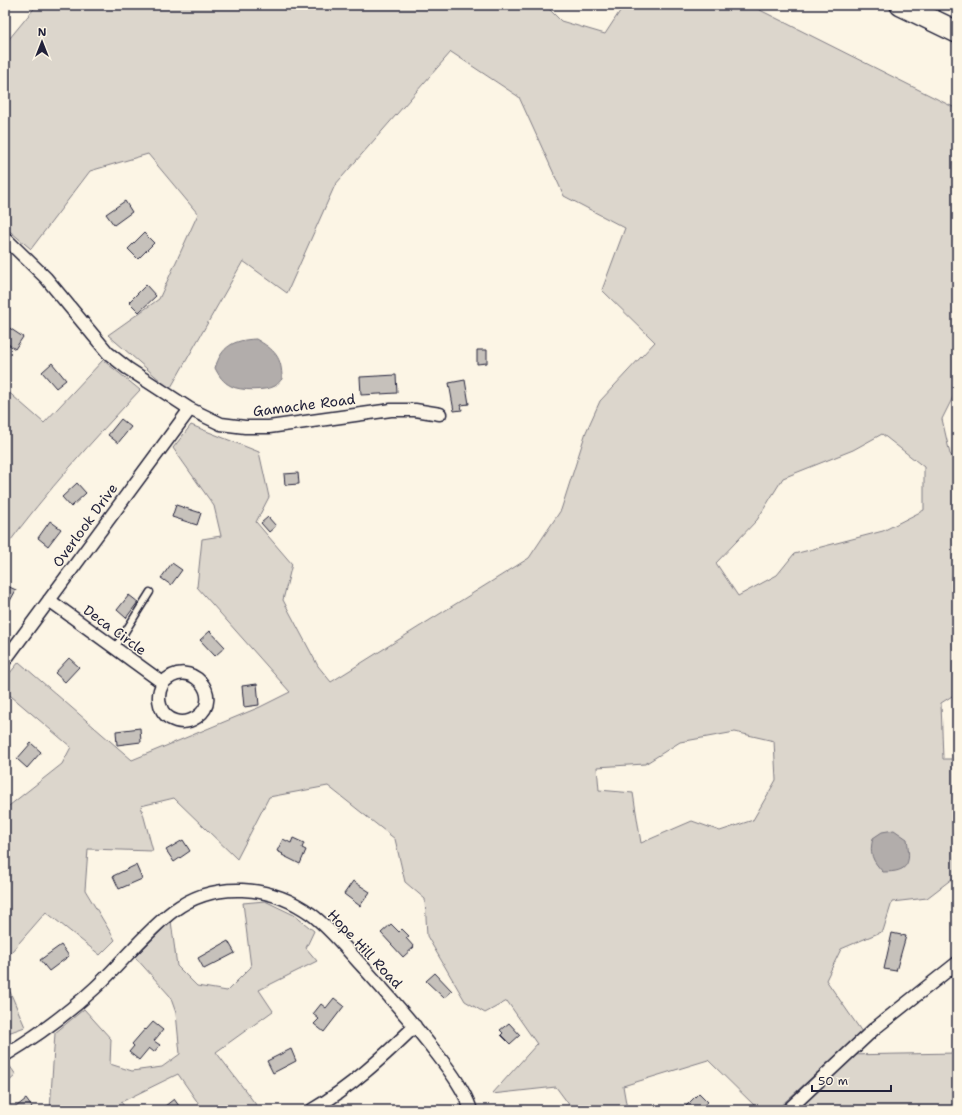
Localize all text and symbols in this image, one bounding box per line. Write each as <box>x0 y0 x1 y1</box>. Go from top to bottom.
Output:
north arrow <box>22 22 62 62</box>
text: N <box>38 25 47 40</box>
street label: Gamache Road <box>252 390 356 420</box>
street label: Overlook Drive <box>49 479 122 570</box>
street label: Deca Circle <box>80 601 150 659</box>
street label: Hope Hill Road <box>324 906 406 992</box>
scale bar <box>812 1067 891 1093</box>
text: 50 m <box>818 1073 848 1089</box>

